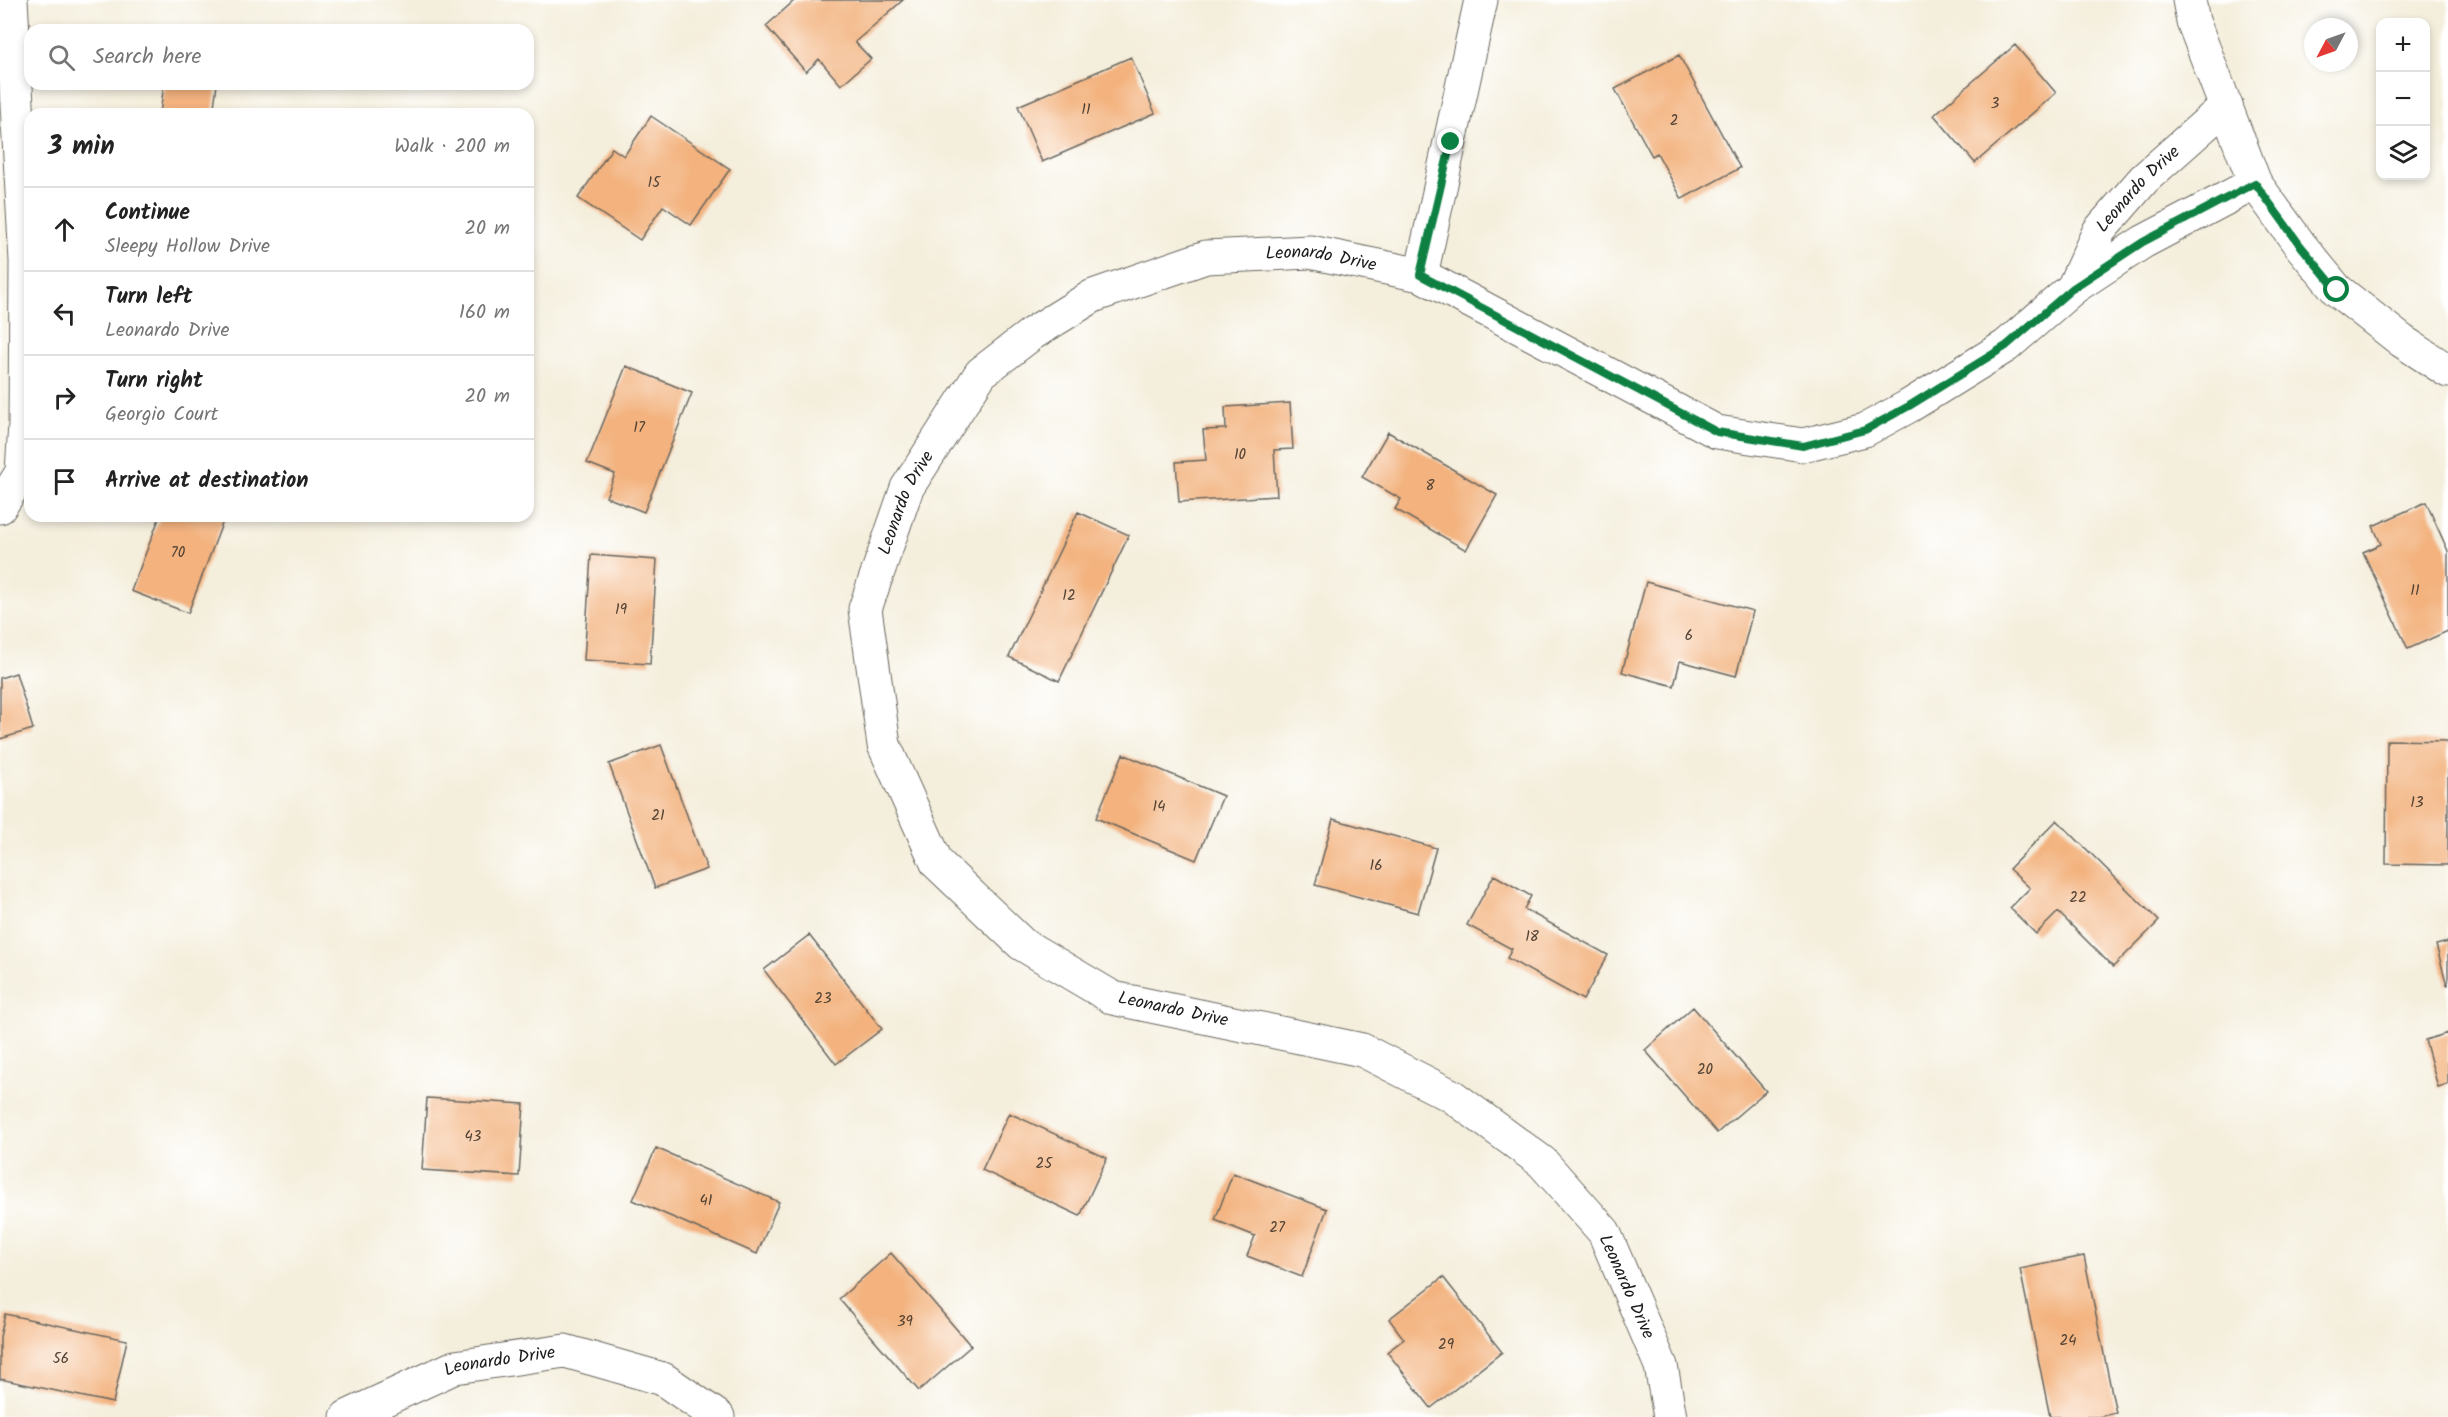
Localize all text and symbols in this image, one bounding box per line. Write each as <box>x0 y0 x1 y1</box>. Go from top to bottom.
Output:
north arrow <box>2304 18 2358 72</box>
map controls <box>2376 18 2430 180</box>
button: + <box>2376 18 2430 72</box>
search box <box>24 24 534 90</box>
text: Search here <box>93 40 201 75</box>
icon: search <box>45 41 78 74</box>
button: − <box>2376 72 2430 126</box>
house number: 3 <box>1991 92 2000 116</box>
house number: 11 <box>1081 98 1091 122</box>
house number: 2 <box>1670 109 1678 133</box>
text: 3 min <box>48 126 115 168</box>
button: layers <box>2376 126 2430 180</box>
route end <box>1437 128 1463 154</box>
text: Walk · 200 m <box>394 131 510 163</box>
street label: Leonardo Drive <box>2089 138 2187 240</box>
house number: 15 <box>648 171 661 195</box>
text: Continue <box>105 196 190 231</box>
icon: ahead <box>48 213 81 246</box>
text: 20 m <box>464 213 510 245</box>
text: Sleepy Hollow Drive <box>105 231 270 263</box>
street label: Leonardo Drive <box>1265 238 1379 280</box>
route start <box>2323 276 2349 302</box>
text: Turn left <box>105 280 192 315</box>
icon: left <box>48 297 81 330</box>
text: 160 m <box>459 297 510 329</box>
text: Leonardo Drive <box>105 315 229 347</box>
text: Turn right <box>105 364 203 399</box>
icon: right <box>48 381 81 414</box>
text: 20 m <box>464 381 510 413</box>
text: Georgio Court <box>105 399 218 431</box>
house number: 17 <box>633 416 646 440</box>
house number: 10 <box>1234 443 1247 467</box>
street label: Leonardo Drive <box>870 445 942 559</box>
text: Arrive at destination <box>105 464 308 499</box>
icon: arrive <box>48 465 81 498</box>
house number: 8 <box>1425 474 1435 498</box>
house number: 70 <box>171 541 186 565</box>
house number: 11 <box>2410 579 2420 603</box>
house number: 12 <box>1062 584 1076 608</box>
house number: 19 <box>615 598 628 622</box>
house number: 6 <box>1685 624 1693 648</box>
house number: 13 <box>2410 791 2424 815</box>
house number: 14 <box>1153 795 1165 819</box>
house number: 21 <box>651 804 665 828</box>
house number: 16 <box>1369 854 1383 878</box>
house number: 22 <box>2069 886 2087 910</box>
house number: 18 <box>1525 925 1540 949</box>
street label: Leonardo Drive <box>1115 984 1231 1036</box>
house number: 23 <box>814 987 832 1011</box>
house number: 20 <box>1697 1058 1714 1082</box>
house number: 43 <box>465 1125 482 1149</box>
house number: 25 <box>1036 1152 1053 1176</box>
house number: 41 <box>700 1189 713 1213</box>
house number: 27 <box>1269 1216 1286 1240</box>
street label: Leonardo Drive <box>1590 1230 1662 1344</box>
house number: 39 <box>897 1310 914 1334</box>
house number: 24 <box>2060 1329 2076 1353</box>
house number: 29 <box>1438 1333 1455 1357</box>
street label: Leonardo Drive <box>439 1338 557 1385</box>
house number: 56 <box>53 1347 69 1371</box>

